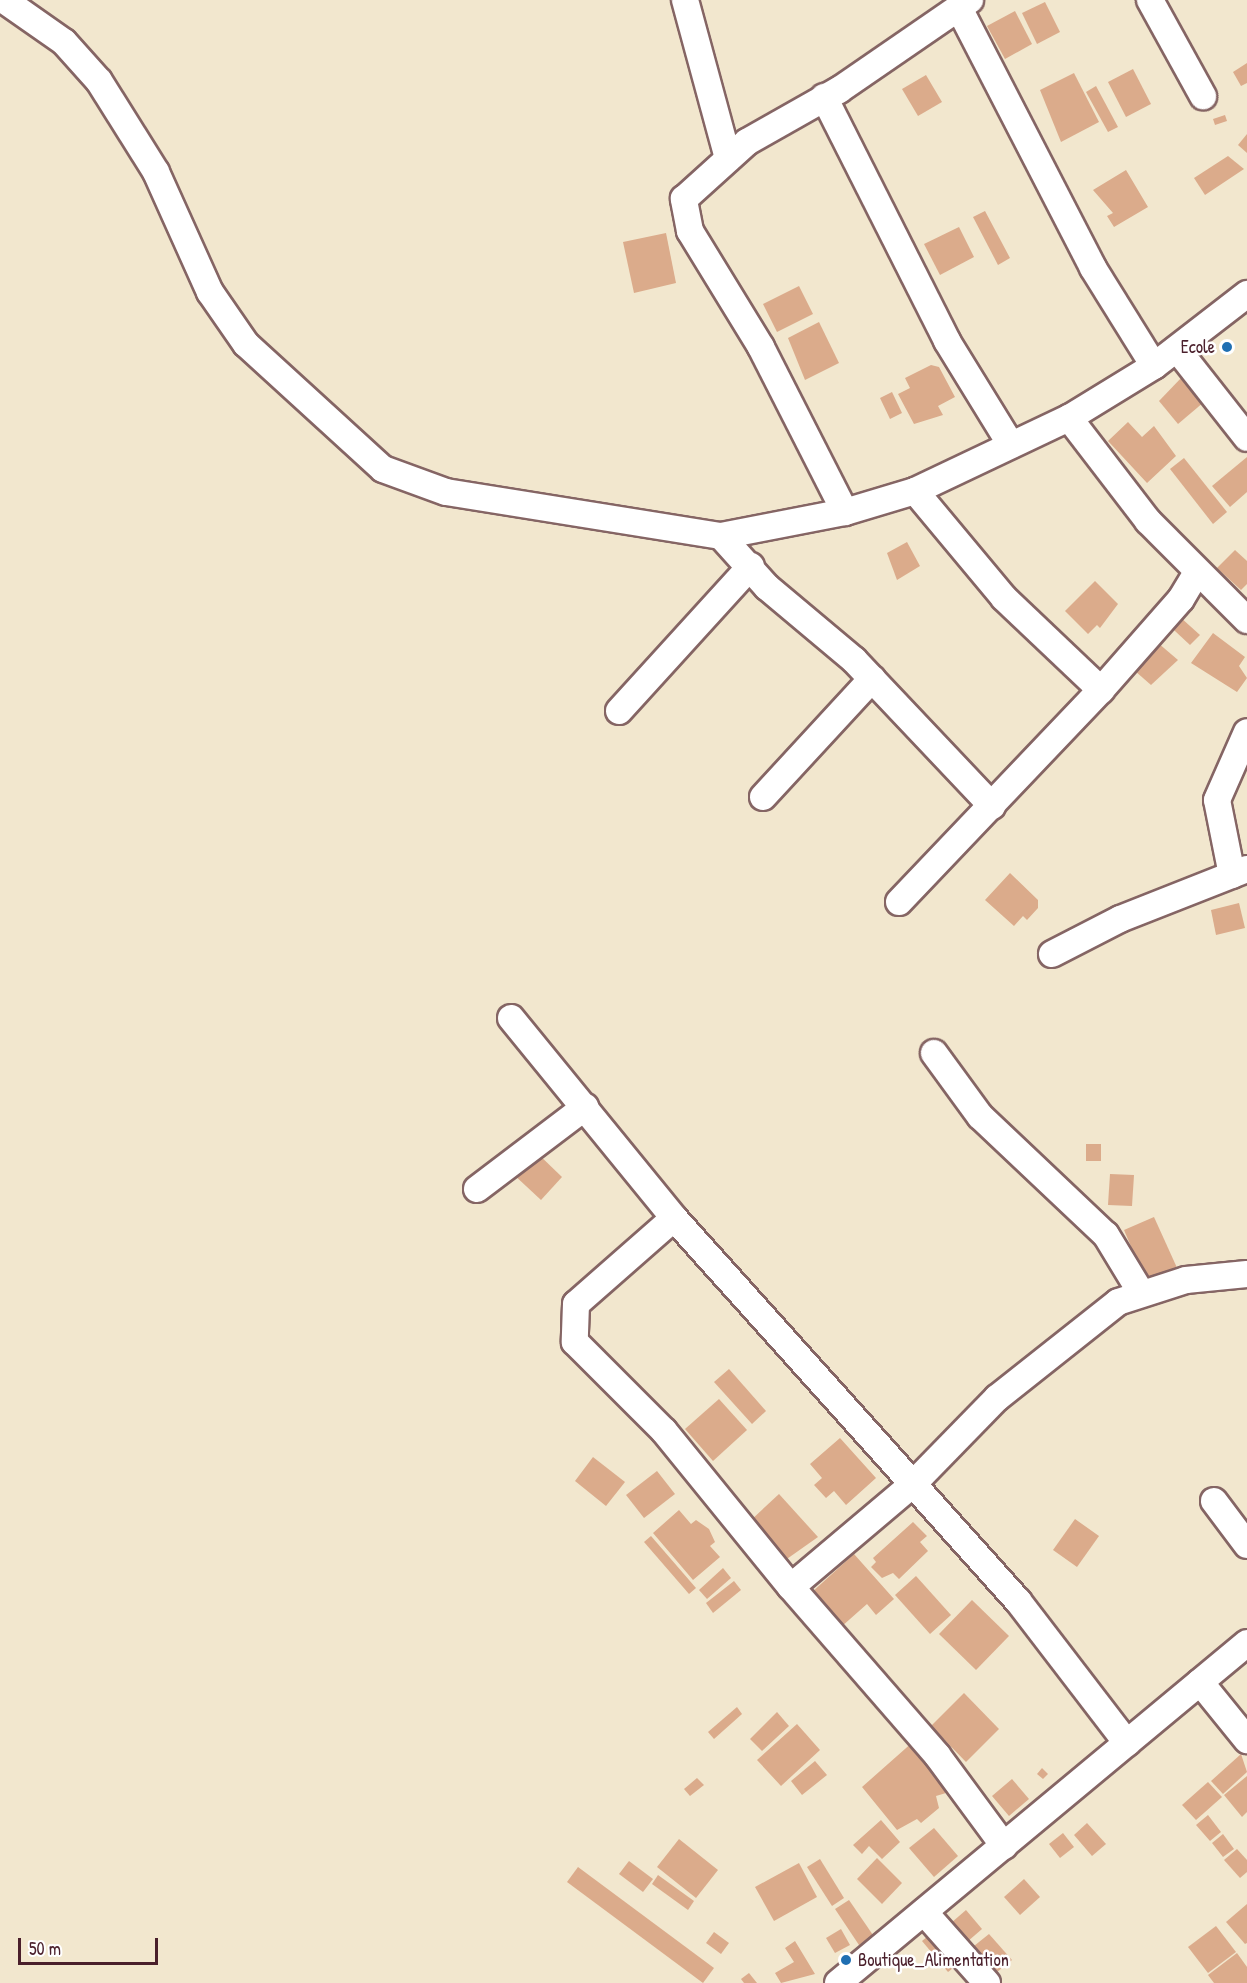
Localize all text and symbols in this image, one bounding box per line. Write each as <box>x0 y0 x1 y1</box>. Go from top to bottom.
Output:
place label: Ecole <box>1181 336 1215 358</box>
marker: Ecole <box>1220 340 1234 354</box>
scale bar <box>21 1926 160 1964</box>
text: 50 m <box>29 1936 61 1961</box>
place label: Boutique_Alimentation <box>858 1949 1009 1971</box>
marker: Boutique_Alimentation <box>839 1953 853 1967</box>

